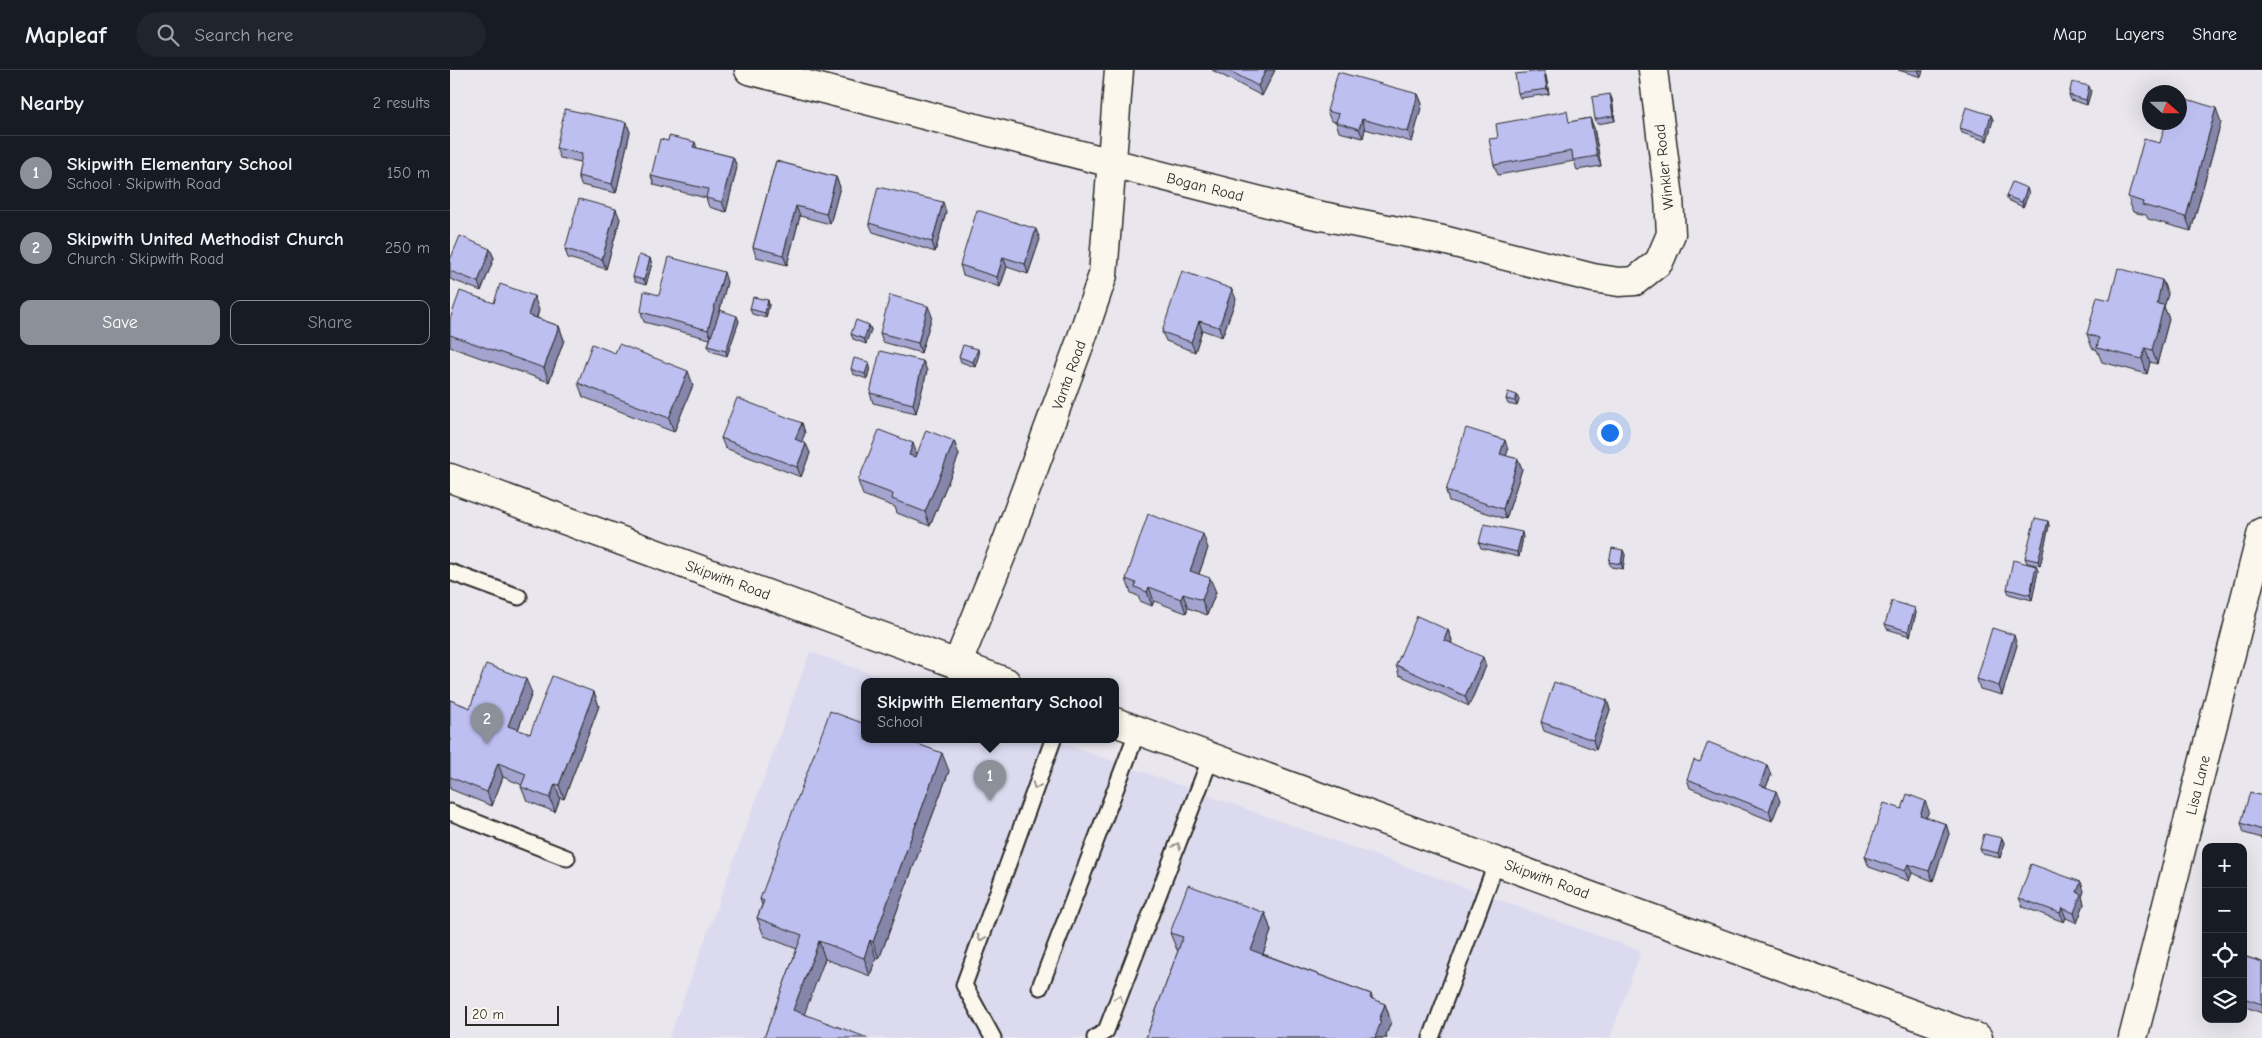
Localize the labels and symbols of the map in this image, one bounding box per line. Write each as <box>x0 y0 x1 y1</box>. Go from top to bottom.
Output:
north arrow <box>2142 85 2187 130</box>
street label: Winkler Road <box>1651 123 1677 211</box>
street label: Bogan Road <box>1165 169 1245 205</box>
street label: Vanta Road <box>1048 338 1090 412</box>
your location <box>1597 420 1623 446</box>
street label: Skipwith Road <box>683 556 773 604</box>
pin: 2 <box>471 703 503 744</box>
street label: Lisa Lane <box>2182 753 2214 817</box>
pin: 1 <box>974 760 1006 801</box>
one-way arrow <box>1032 781 1042 789</box>
one-way arrow <box>1171 842 1181 851</box>
street label: Skipwith Road <box>1502 855 1592 903</box>
one-way arrow <box>977 933 987 942</box>
one-way arrow <box>1113 994 1123 1002</box>
scale bar <box>465 1003 559 1026</box>

